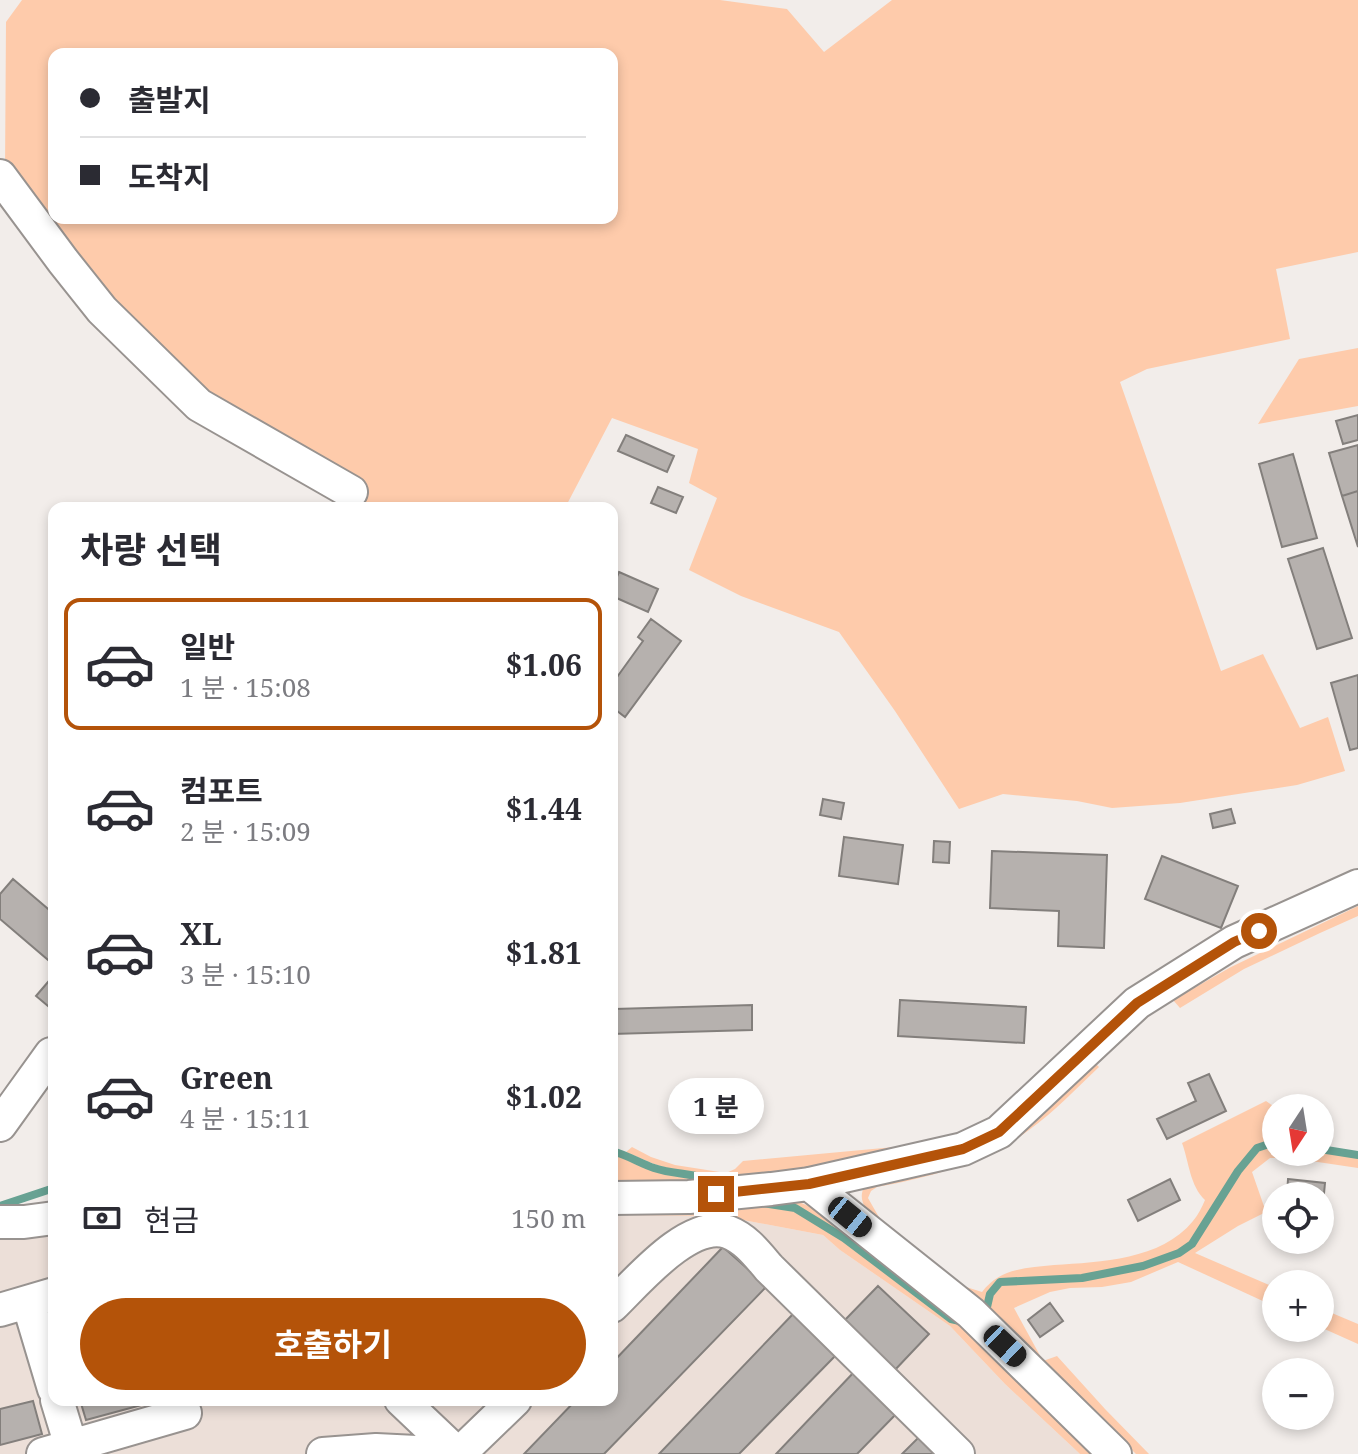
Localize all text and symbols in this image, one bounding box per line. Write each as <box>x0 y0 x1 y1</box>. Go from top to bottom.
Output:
text: 출발지 <box>128 79 211 120</box>
text: 도착지 <box>128 156 211 197</box>
text: 차량 선택 <box>80 525 222 574</box>
text: 일반 <box>180 626 235 667</box>
icon: car <box>84 628 156 700</box>
text: $1.06 <box>505 644 582 685</box>
text: 1 분 · 15:08 <box>180 669 311 705</box>
text: 컴포트 <box>180 770 263 811</box>
icon: car <box>84 772 156 844</box>
text: $1.44 <box>505 788 582 829</box>
text: 2 분 · 15:09 <box>180 813 311 849</box>
text: XL <box>180 913 222 954</box>
route start <box>1241 913 1277 949</box>
icon: car <box>84 916 156 988</box>
text: $1.81 <box>505 932 582 973</box>
text: 3 분 · 15:10 <box>180 956 311 992</box>
text: Green <box>180 1057 273 1098</box>
icon: car <box>84 1060 156 1132</box>
text: $1.02 <box>505 1076 582 1117</box>
callout: 1 분 <box>668 1078 764 1134</box>
text: 1 분 <box>693 1088 739 1124</box>
north arrow <box>1262 1094 1334 1166</box>
map controls <box>1262 1094 1334 1430</box>
text: 4 분 · 15:11 <box>180 1100 311 1136</box>
route end <box>698 1176 734 1212</box>
button: locate <box>1262 1182 1334 1254</box>
car <box>824 1193 876 1241</box>
icon: cash <box>80 1196 124 1240</box>
text: 현금 <box>144 1199 199 1240</box>
text: 150 m <box>511 1200 586 1236</box>
button: + <box>1262 1270 1334 1342</box>
button: 호출하기 <box>80 1298 586 1390</box>
car <box>979 1321 1031 1371</box>
button: − <box>1262 1358 1334 1430</box>

